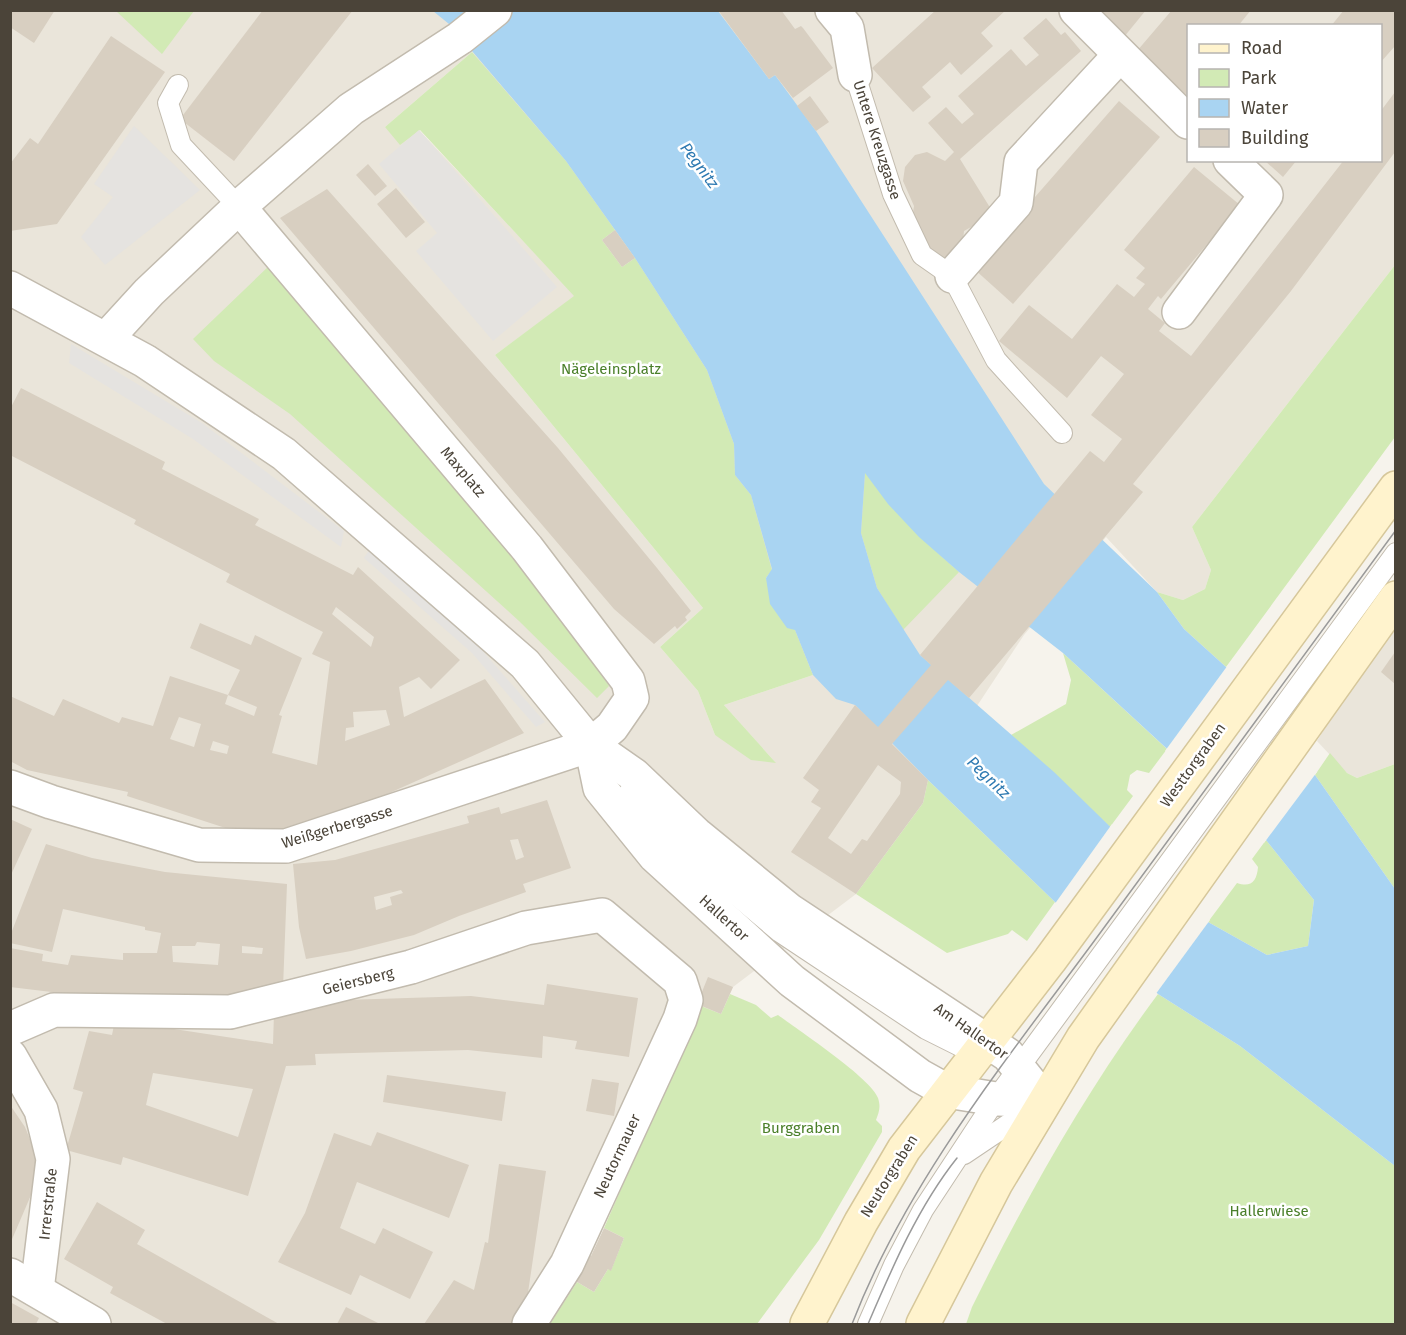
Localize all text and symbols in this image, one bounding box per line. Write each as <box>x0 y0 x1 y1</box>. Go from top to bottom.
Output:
legend <box>1187 24 1382 162</box>
text: Road <box>1241 37 1283 59</box>
text: Park <box>1241 67 1277 89</box>
street label: Untere Kreuzgasse <box>849 78 905 202</box>
text: Water <box>1241 97 1288 119</box>
text: Building <box>1241 127 1309 149</box>
water label: Pegnitz <box>676 139 723 192</box>
park label: Nägeleinsplatz <box>561 360 661 378</box>
street label: Maxplatz <box>437 443 490 501</box>
street label: Westtorgraben <box>1156 719 1230 811</box>
water label: Pegnitz <box>963 752 1014 803</box>
street label: Weißgerbergasse <box>279 802 395 852</box>
street label: Hallertor <box>695 891 753 945</box>
street label: Geiersberg <box>320 963 396 999</box>
street label: Am Hallertor <box>931 999 1012 1063</box>
street label: Neutormauer <box>590 1111 644 1201</box>
park label: Burggraben <box>762 1119 840 1137</box>
street label: Neutorgraben <box>857 1131 921 1221</box>
street label: Irrerstraße <box>35 1167 61 1241</box>
park label: Hallerwiese <box>1229 1202 1309 1220</box>

